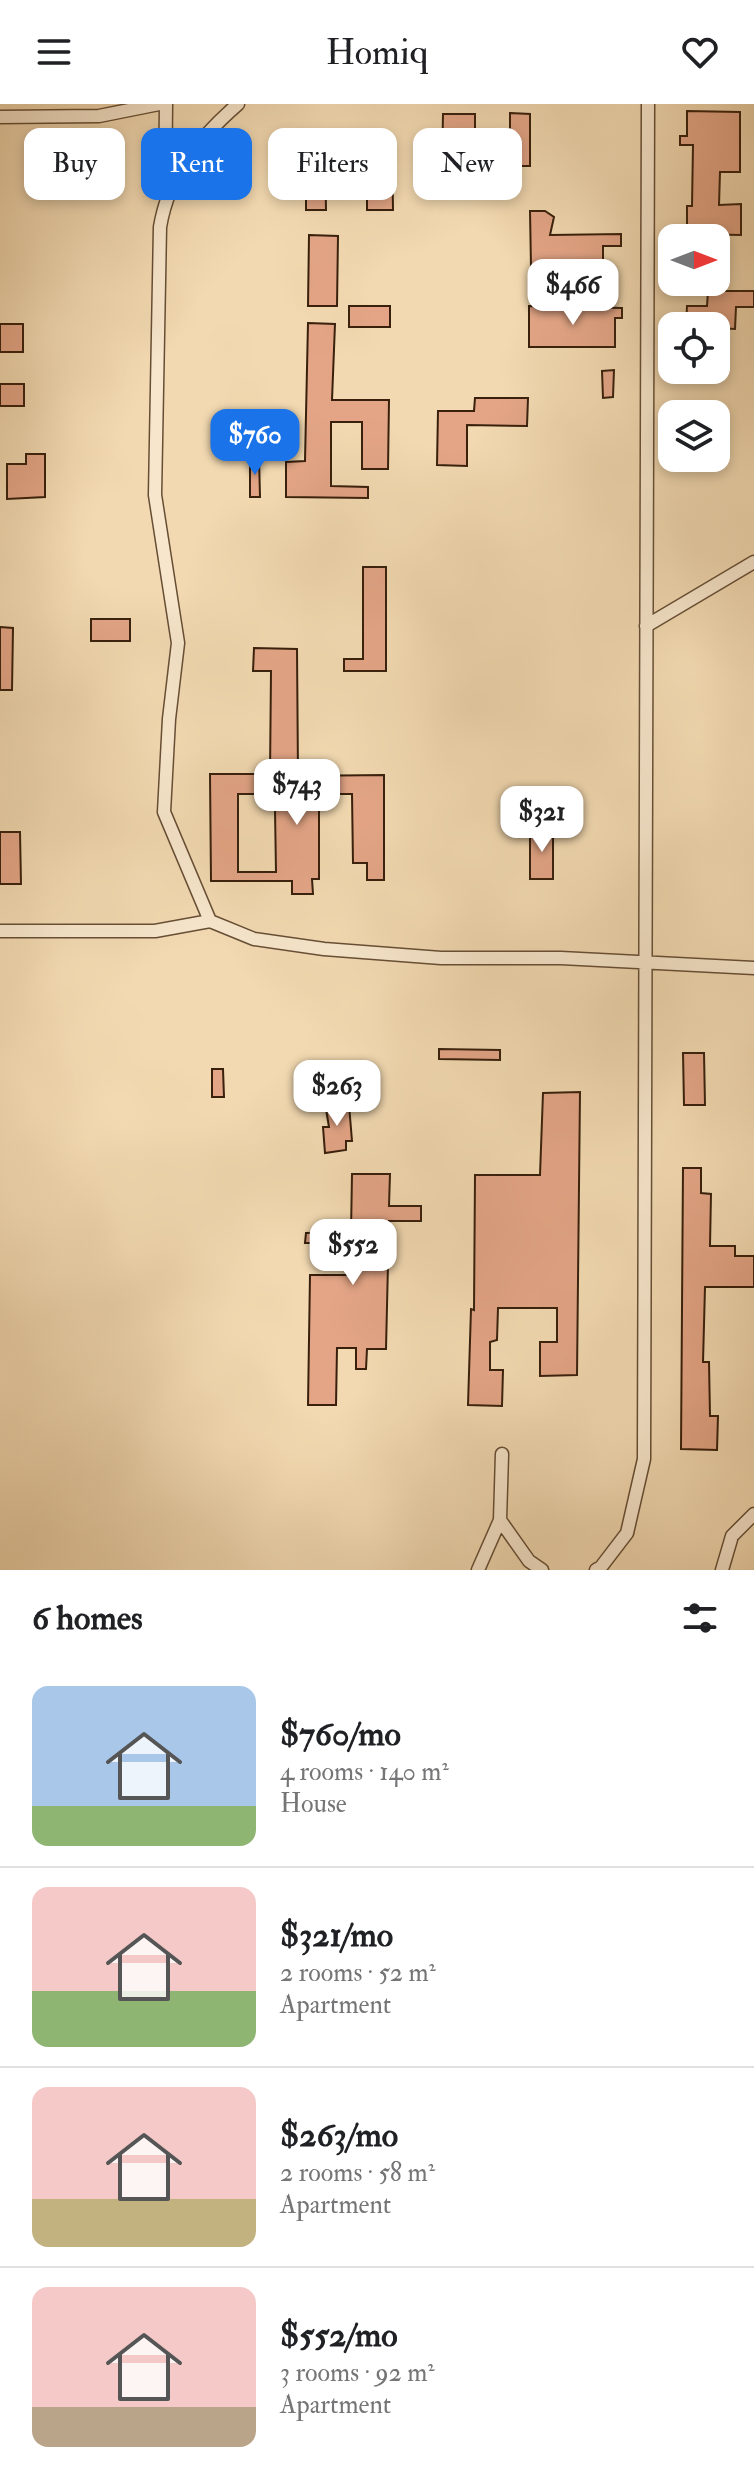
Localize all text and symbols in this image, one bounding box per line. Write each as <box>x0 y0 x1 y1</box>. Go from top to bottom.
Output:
icon: menu <box>32 30 76 74</box>
text: Homiq <box>326 30 428 75</box>
icon: heart <box>678 30 722 74</box>
chip: Buy <box>24 128 125 200</box>
chip: Rent <box>141 128 252 200</box>
chip: Filters <box>268 128 397 200</box>
chip: New <box>413 128 522 200</box>
north arrow <box>658 224 730 296</box>
map controls <box>658 224 730 472</box>
pin: $466 <box>526 259 620 327</box>
text: $466 <box>546 269 600 301</box>
button: locate <box>658 312 730 384</box>
button: layers <box>658 400 730 472</box>
pin: $760 <box>208 409 302 477</box>
text: $760 <box>228 419 282 451</box>
pin: $743 <box>250 759 344 827</box>
text: $743 <box>272 769 322 801</box>
pin: $321 <box>495 786 589 854</box>
text: $321 <box>518 796 566 828</box>
pin: $263 <box>290 1060 384 1128</box>
text: $263 <box>312 1070 362 1102</box>
pin: $552 <box>306 1219 400 1287</box>
text: $552 <box>328 1229 378 1261</box>
icon: filters <box>678 1596 722 1640</box>
text: 6 homes <box>32 1597 143 1640</box>
text: $760/mo <box>280 1713 401 1756</box>
icon: home <box>96 1718 192 1814</box>
text: 4 rooms · 140 m² <box>280 1756 449 1788</box>
text: House <box>280 1788 347 1820</box>
text: $321/mo <box>280 1914 393 1957</box>
icon: home <box>96 1919 192 2015</box>
text: 2 rooms · 52 m² <box>280 1957 436 1989</box>
text: Apartment <box>280 1989 391 2021</box>
text: $263/mo <box>280 2114 398 2157</box>
icon: home <box>96 2119 192 2215</box>
text: 2 rooms · 58 m² <box>280 2157 435 2189</box>
text: Apartment <box>280 2189 391 2221</box>
text: $552/mo <box>280 2314 398 2357</box>
icon: home <box>96 2319 192 2415</box>
text: 3 rooms · 92 m² <box>280 2357 435 2389</box>
text: Apartment <box>280 2389 391 2421</box>

